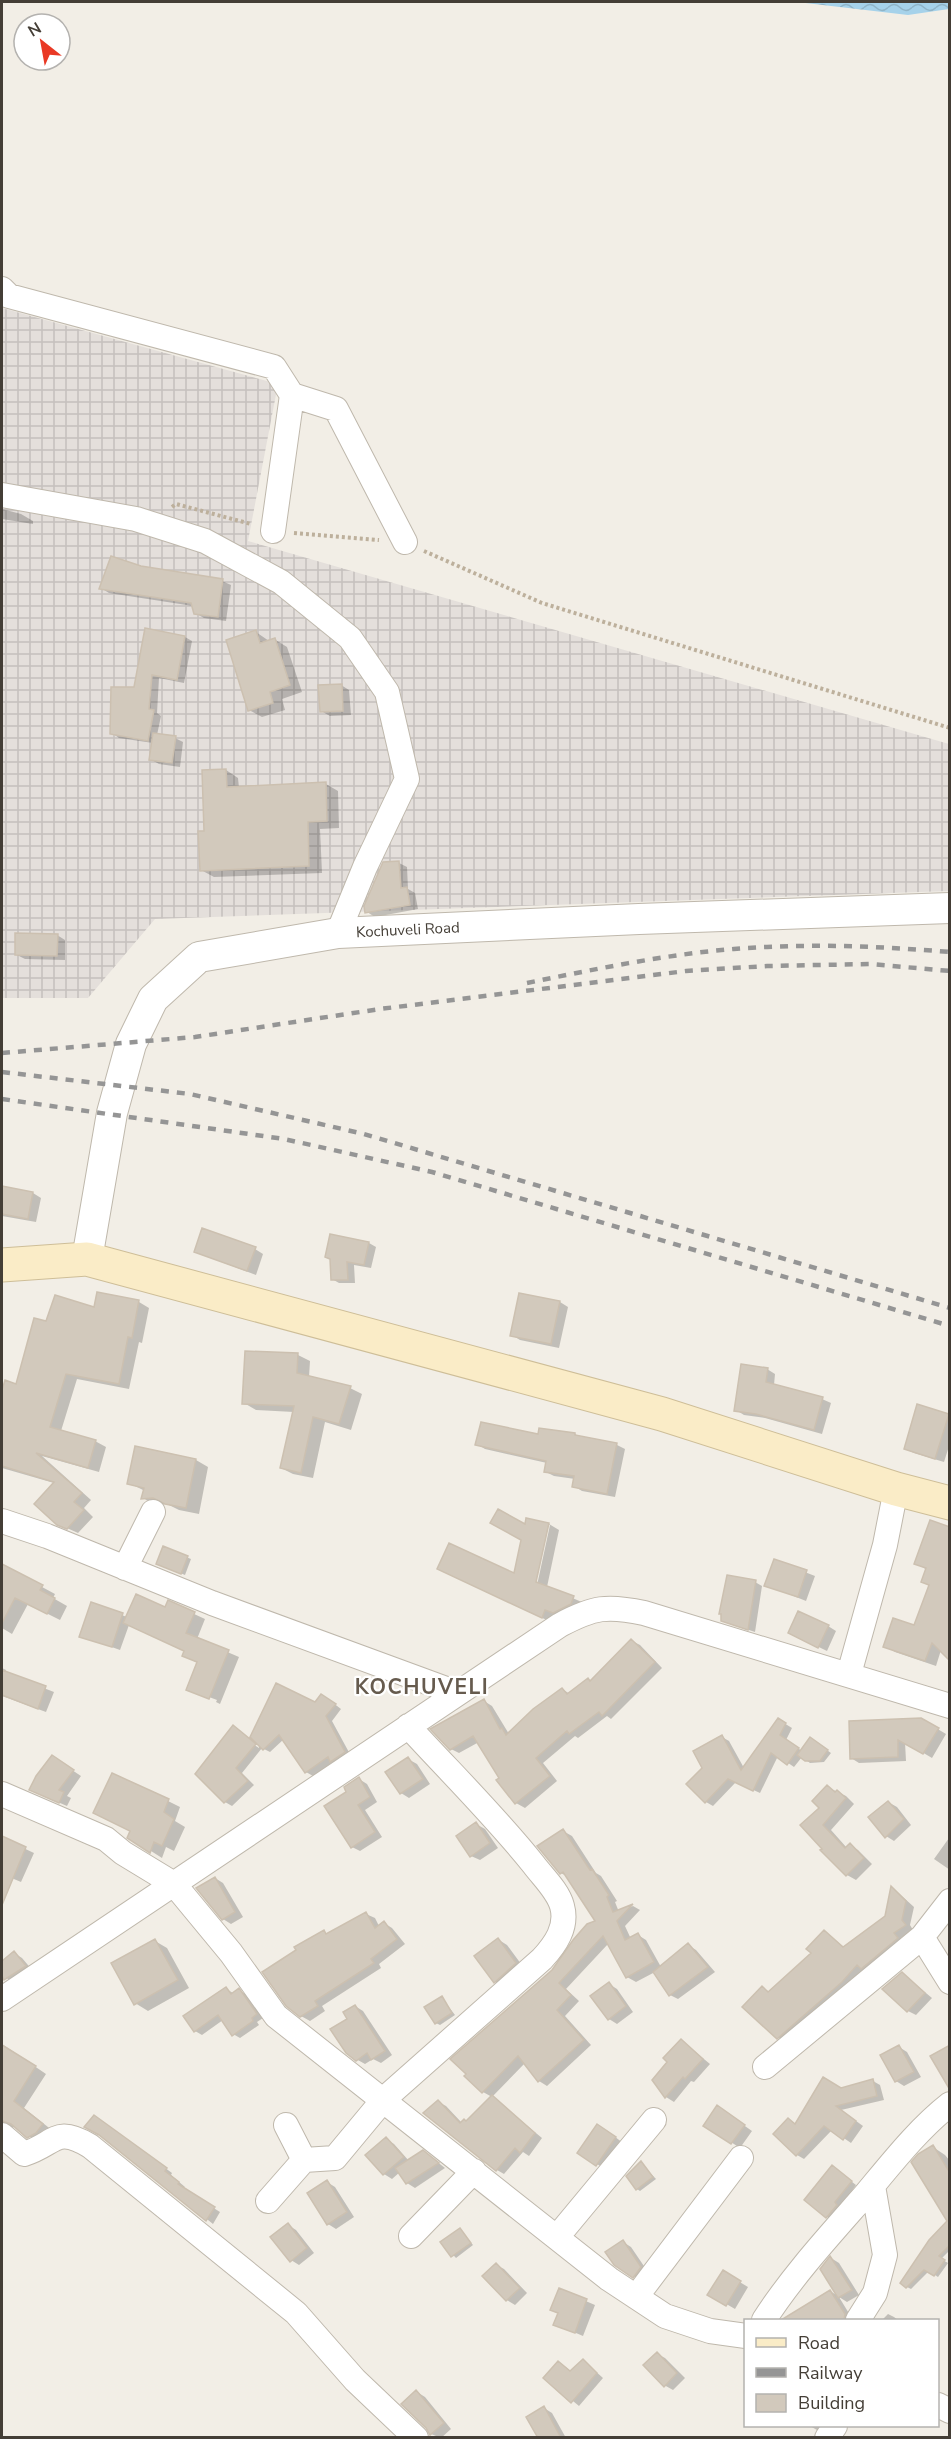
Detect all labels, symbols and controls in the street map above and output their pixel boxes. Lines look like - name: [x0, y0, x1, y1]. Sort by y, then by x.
- north arrow: [12, 12, 72, 72]
- text: N: [24, 17, 46, 43]
- street label: Kochuveli Road: [355, 917, 460, 942]
- district label: KOCHUVELI: [355, 1673, 489, 1701]
- legend: [744, 2319, 939, 2427]
- text: Road: [798, 2331, 840, 2355]
- text: Railway: [798, 2361, 863, 2385]
- text: Building: [798, 2391, 865, 2415]

